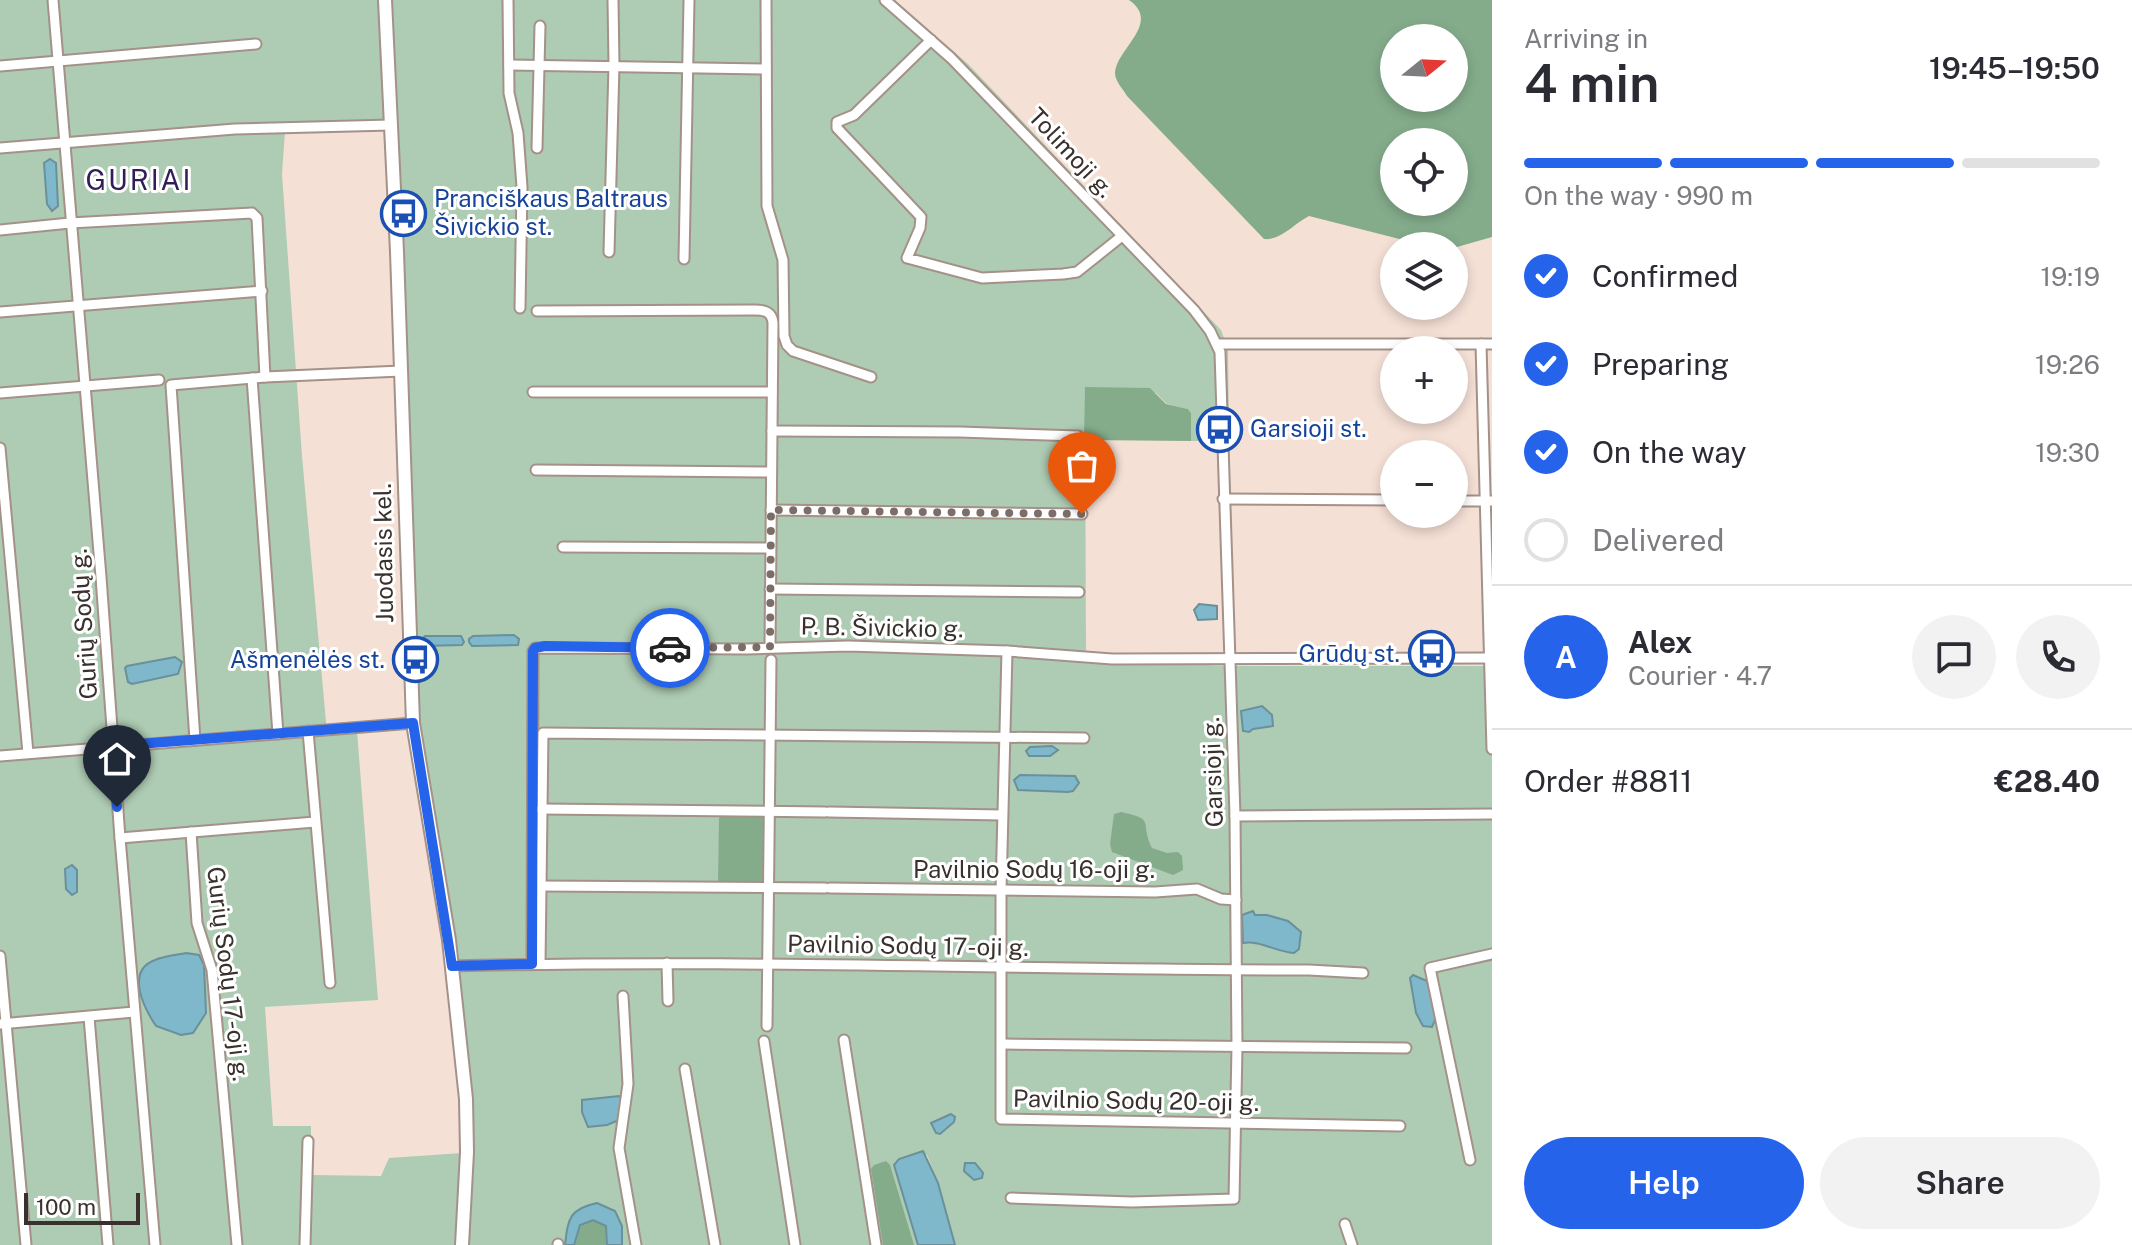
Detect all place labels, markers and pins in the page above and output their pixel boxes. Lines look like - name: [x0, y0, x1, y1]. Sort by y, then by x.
- place label: Pranciškaus Baltraus Šivickio st.: [434, 184, 668, 240]
- bus stop icon: Pranciškaus Baltraus Šivickio st.: [379, 189, 427, 237]
- bus stop icon: Garsioji st.: [1195, 405, 1243, 453]
- place label: Garsioji st.: [1250, 414, 1367, 442]
- pin: [1048, 432, 1116, 514]
- bus stop icon: Grūdų st.: [1407, 630, 1455, 678]
- bus stop icon: Ašmenėlės st.: [392, 636, 440, 684]
- place label: Grūdų st.: [1298, 639, 1400, 667]
- place label: Ašmenėlės st.: [230, 645, 385, 673]
- pin: [83, 725, 151, 807]

